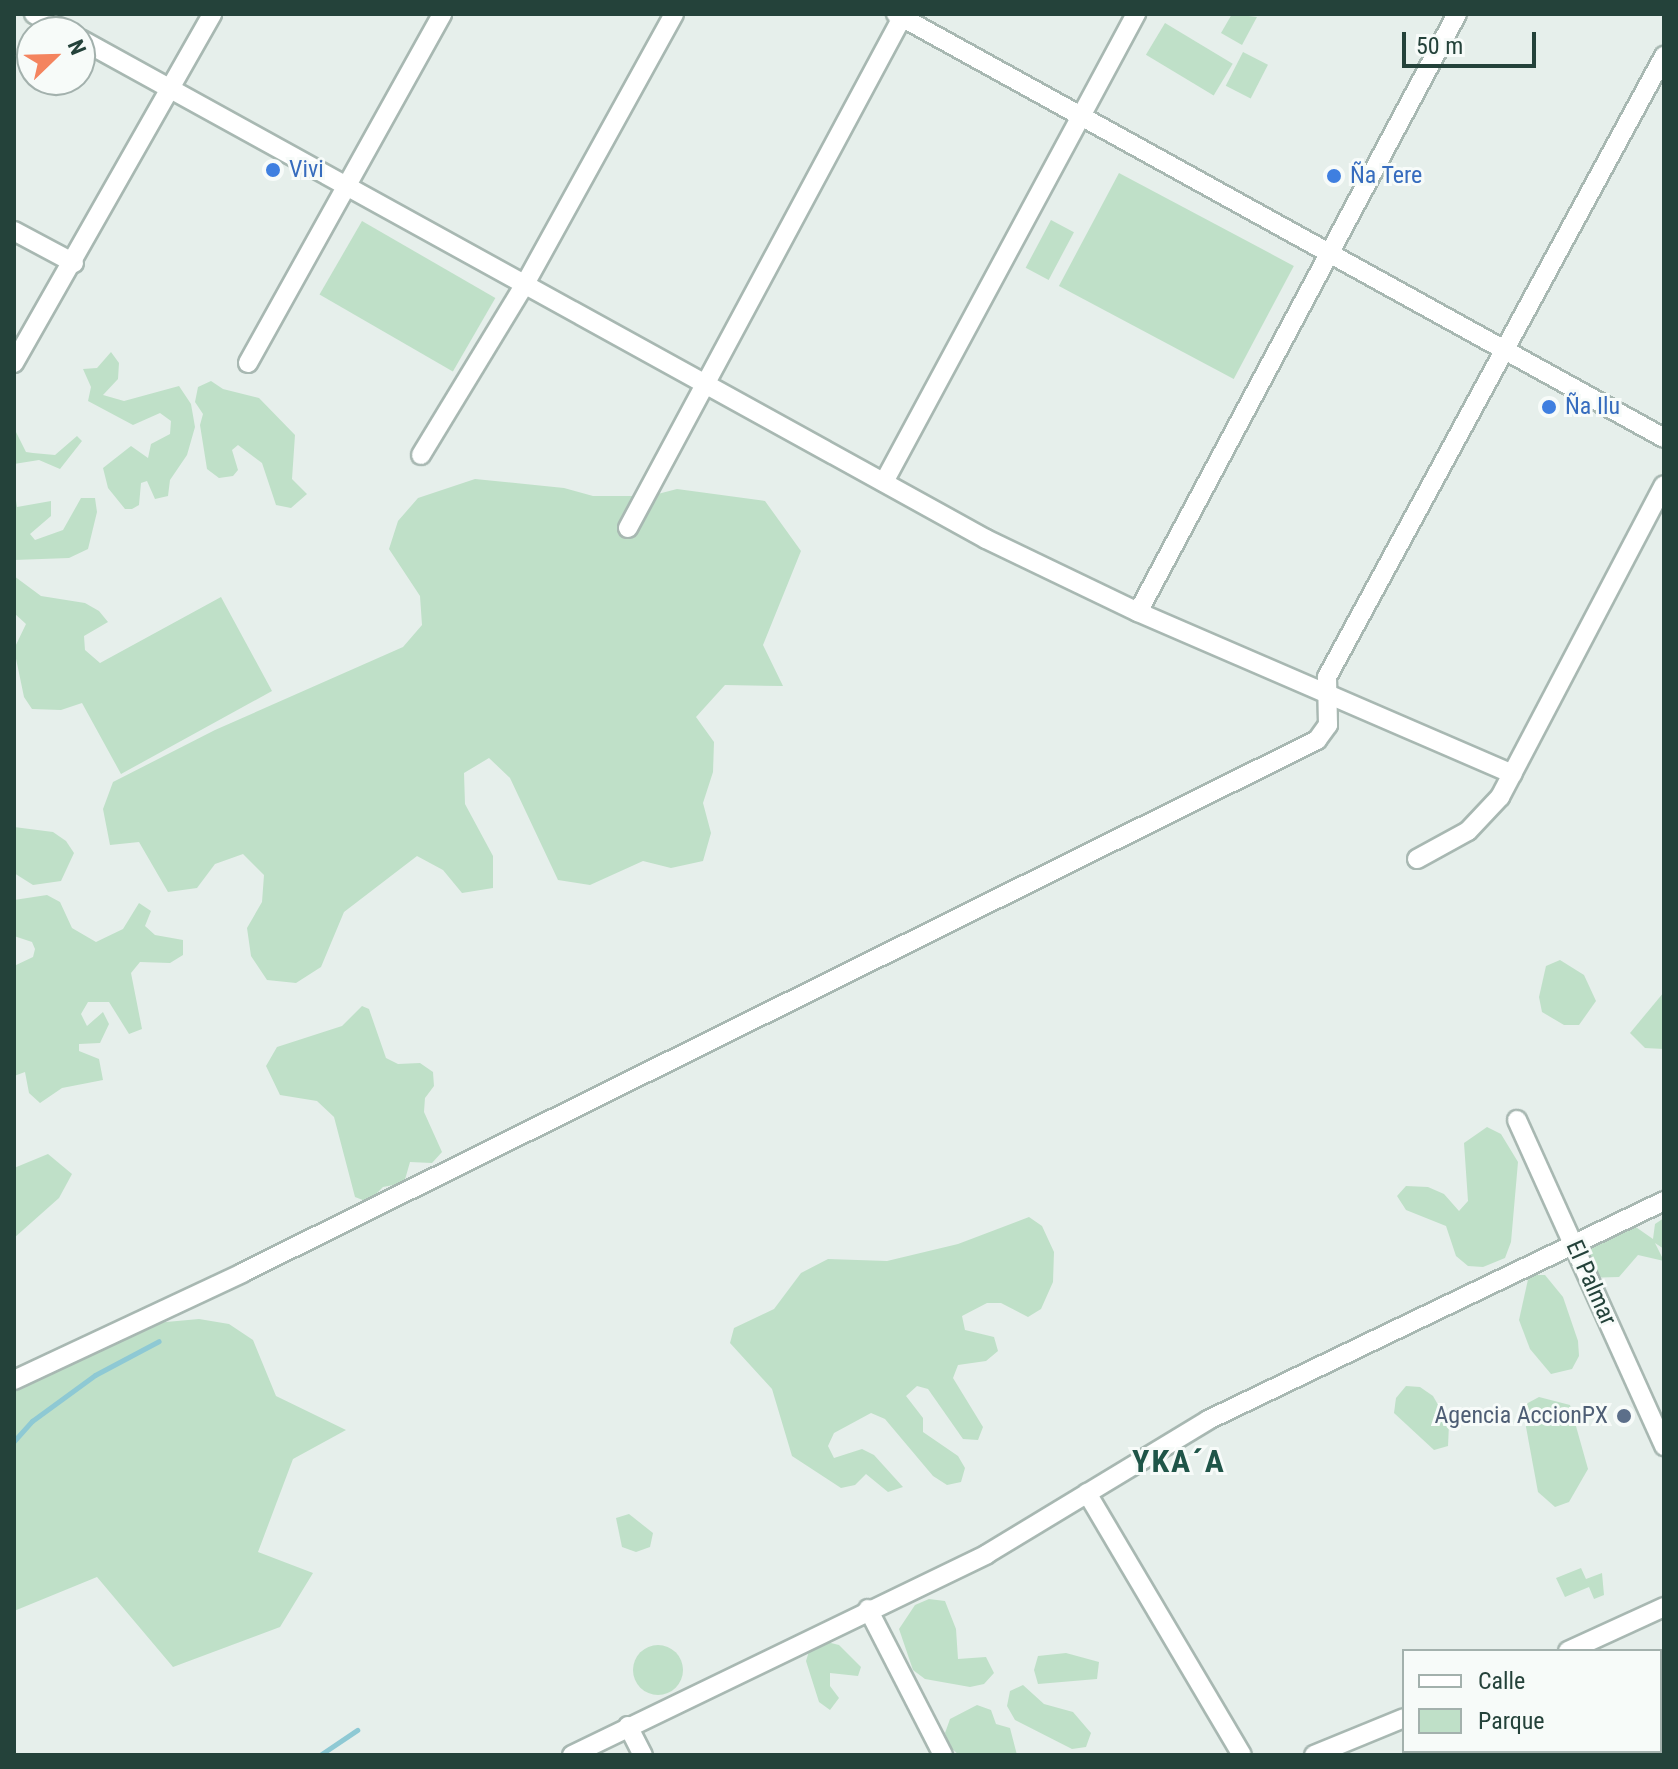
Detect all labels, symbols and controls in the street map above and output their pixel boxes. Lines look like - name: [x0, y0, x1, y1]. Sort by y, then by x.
- north arrow: [16, 16, 96, 96]
- scale bar: [1406, 16, 1540, 66]
- text: 50 m: [1416, 32, 1463, 60]
- text: N: [63, 36, 91, 58]
- place label: Vivi: [289, 156, 324, 184]
- marker: Vivi: [264, 161, 282, 179]
- place label: Ña Tere: [1350, 162, 1423, 190]
- marker: Ña Tere: [1325, 167, 1343, 185]
- place label: Ña Ilu: [1565, 393, 1620, 421]
- marker: Ña Ilu: [1540, 398, 1558, 416]
- street label: El Palmar: [1560, 1236, 1622, 1330]
- place label: Agencia AccionPX: [1434, 1402, 1608, 1430]
- marker: Agencia AccionPX: [1615, 1407, 1633, 1425]
- district label: YKA´A: [1132, 1442, 1226, 1480]
- legend: [1402, 1649, 1662, 1753]
- text: Calle: [1478, 1667, 1525, 1695]
- text: Parque: [1478, 1707, 1545, 1735]

